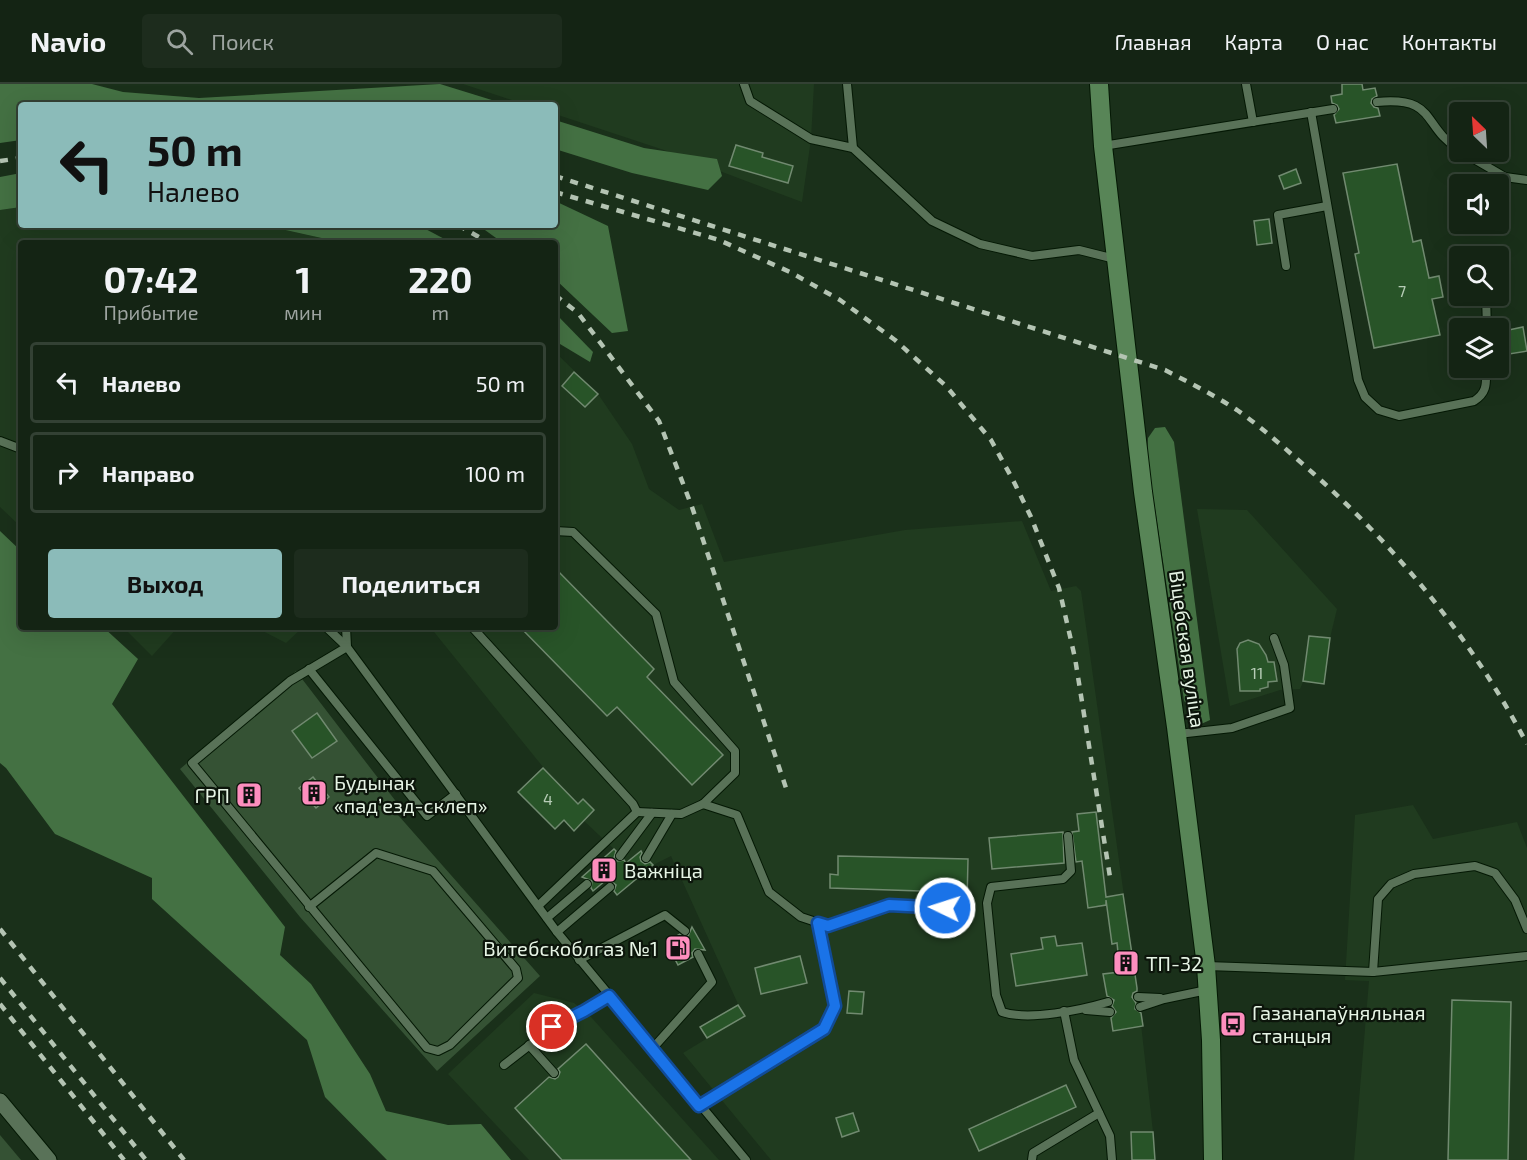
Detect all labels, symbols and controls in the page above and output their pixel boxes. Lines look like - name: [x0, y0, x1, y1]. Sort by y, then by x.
- search box: [142, 14, 562, 68]
- text: Navio: [30, 24, 106, 58]
- icon: search: [163, 25, 196, 58]
- text: Поиск: [211, 28, 274, 54]
- text: Главная: [1115, 29, 1192, 54]
- text: Карта: [1225, 29, 1283, 54]
- text: О нас: [1316, 29, 1369, 54]
- text: Контакты: [1402, 29, 1497, 54]
- north arrow: [1449, 102, 1509, 162]
- map controls: [1449, 102, 1509, 378]
- text: 50 m: [147, 124, 243, 174]
- icon: left: [48, 126, 126, 204]
- button: sound: [1449, 174, 1509, 234]
- text: Налево: [147, 175, 240, 207]
- button: search: [1449, 246, 1509, 306]
- text: 07:42: [104, 257, 198, 300]
- text: 1: [295, 257, 311, 300]
- text: 220: [408, 257, 472, 300]
- house number: 7: [1398, 281, 1406, 300]
- text: Прибытие: [104, 300, 199, 324]
- text: мин: [284, 300, 322, 324]
- text: m: [431, 300, 449, 324]
- button: layers: [1449, 318, 1509, 378]
- icon: left: [51, 366, 84, 399]
- text: Налево: [102, 370, 181, 396]
- text: 50 m: [476, 370, 525, 396]
- icon: right: [51, 456, 84, 489]
- text: Направо: [102, 460, 195, 486]
- text: 100 m: [466, 460, 525, 486]
- button: Выход: [48, 549, 282, 618]
- button: Поделиться: [294, 549, 528, 618]
- street label: Віцебская вуліца: [1164, 569, 1211, 729]
- house number: 11: [1251, 663, 1263, 682]
- place label: Будынак «падʼезд-склеп»: [334, 770, 487, 817]
- building icon: Будынак «падʼезд-склеп»: [299, 778, 329, 808]
- building icon: ГРП: [234, 780, 264, 810]
- place label: ГРП: [194, 783, 230, 807]
- house number: 4: [543, 789, 553, 808]
- building icon: Важніца: [589, 855, 619, 885]
- place label: Важніца: [624, 858, 703, 882]
- position arrow: [913, 876, 977, 940]
- fuel station icon: Витебскоблгаз №1: [663, 933, 693, 963]
- place label: Витебскоблгаз №1: [483, 936, 658, 960]
- building icon: ТП-32: [1111, 948, 1141, 978]
- place label: ТП-32: [1146, 951, 1202, 975]
- place label: Газанапаўняльная станцыя: [1252, 1000, 1426, 1047]
- pin: [526, 1001, 577, 1052]
- bus stop icon: Газанапаўняльная станцыя: [1218, 1009, 1248, 1039]
- icon: arrive: [535, 1010, 568, 1043]

